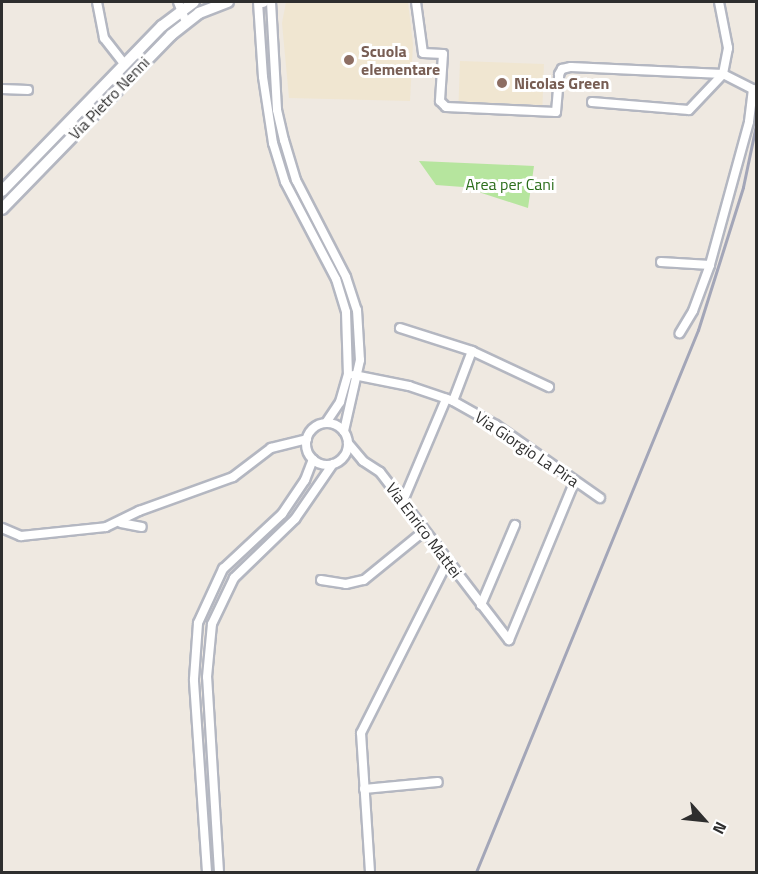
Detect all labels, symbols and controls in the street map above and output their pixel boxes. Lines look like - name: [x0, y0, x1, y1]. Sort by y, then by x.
- place label: Scuola elementare: [361, 41, 440, 79]
- street label: Via Pietro Nenni: [65, 53, 153, 143]
- marker: Scuola elementare: [342, 53, 356, 67]
- place label: Nicolas Green: [514, 73, 609, 93]
- marker: Nicolas Green: [495, 76, 509, 90]
- park label: Area per Cani: [466, 174, 554, 194]
- street label: Via Giorgio La Pira: [471, 407, 583, 491]
- street label: Via Enrico Mattei: [382, 479, 466, 581]
- north arrow: [674, 790, 734, 850]
- text: N: [707, 818, 733, 839]

